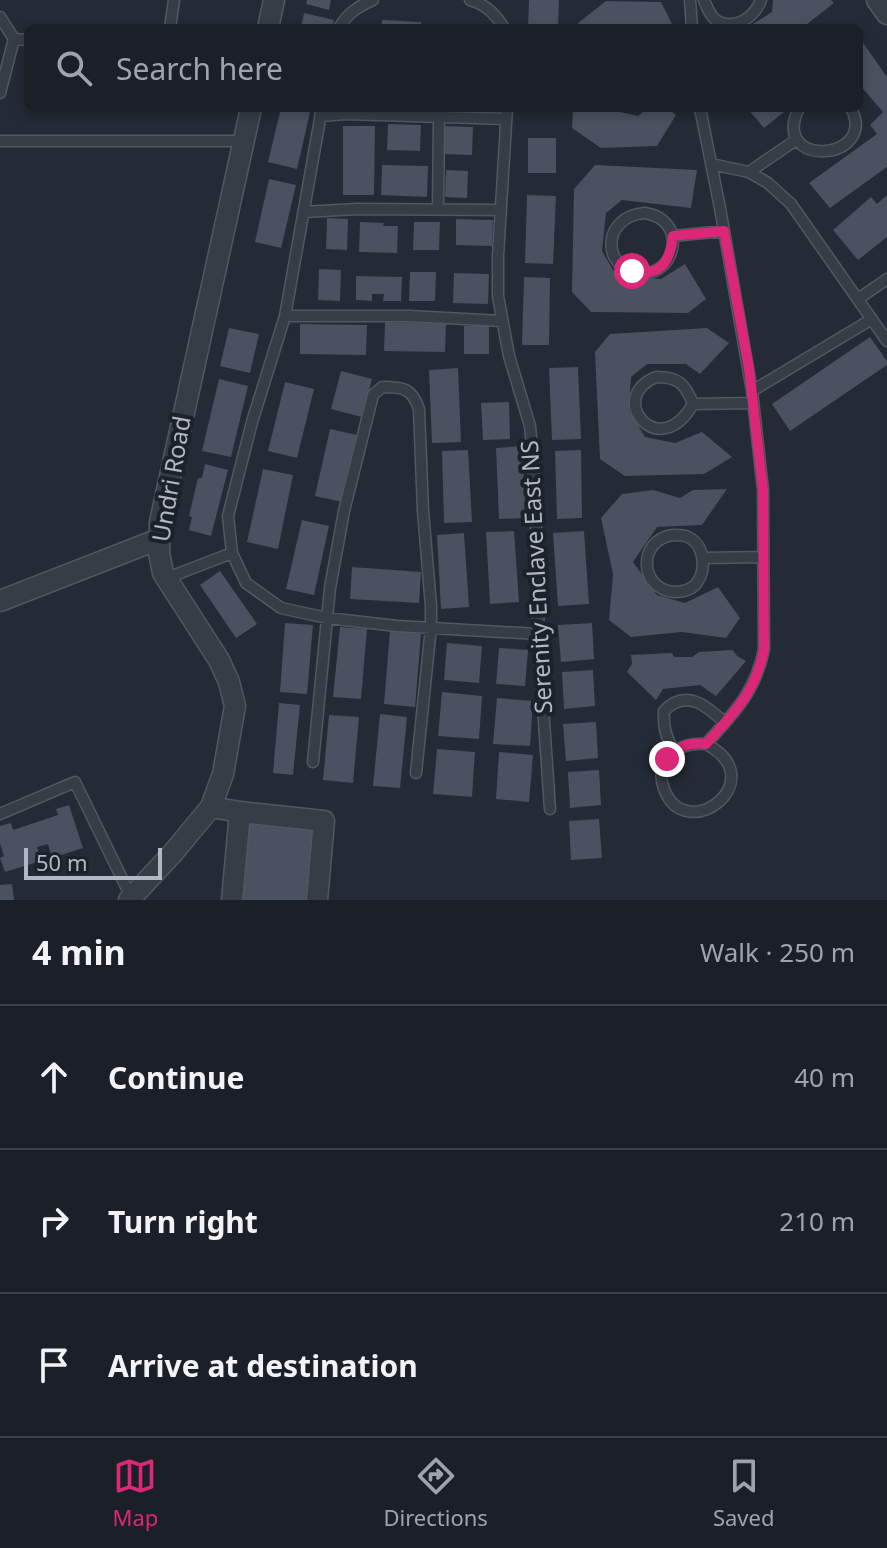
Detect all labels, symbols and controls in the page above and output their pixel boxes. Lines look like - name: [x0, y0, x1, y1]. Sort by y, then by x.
- search box: [24, 24, 863, 112]
- icon: search: [52, 46, 96, 90]
- text: Search here: [116, 48, 283, 89]
- route start: [614, 253, 650, 289]
- street label: Undri Road: [143, 413, 198, 544]
- street label: Serenity Enclave East NS: [512, 440, 559, 715]
- route end: [649, 741, 685, 777]
- scale bar: [24, 844, 162, 880]
- text: 50 m: [36, 847, 87, 877]
- text: 4 min: [32, 929, 126, 975]
- text: Walk · 250 m: [700, 934, 855, 970]
- icon: ahead: [32, 1055, 76, 1099]
- text: Continue: [108, 1057, 244, 1098]
- text: 40 m: [794, 1059, 855, 1095]
- icon: right: [32, 1199, 76, 1243]
- text: Turn right: [108, 1201, 258, 1242]
- text: 210 m: [779, 1203, 855, 1239]
- icon: arrive: [32, 1343, 76, 1387]
- text: Arrive at destination: [108, 1345, 418, 1386]
- tab: Map: [113, 1454, 158, 1532]
- tab: Directions: [383, 1454, 488, 1532]
- tab: Saved: [713, 1454, 774, 1532]

